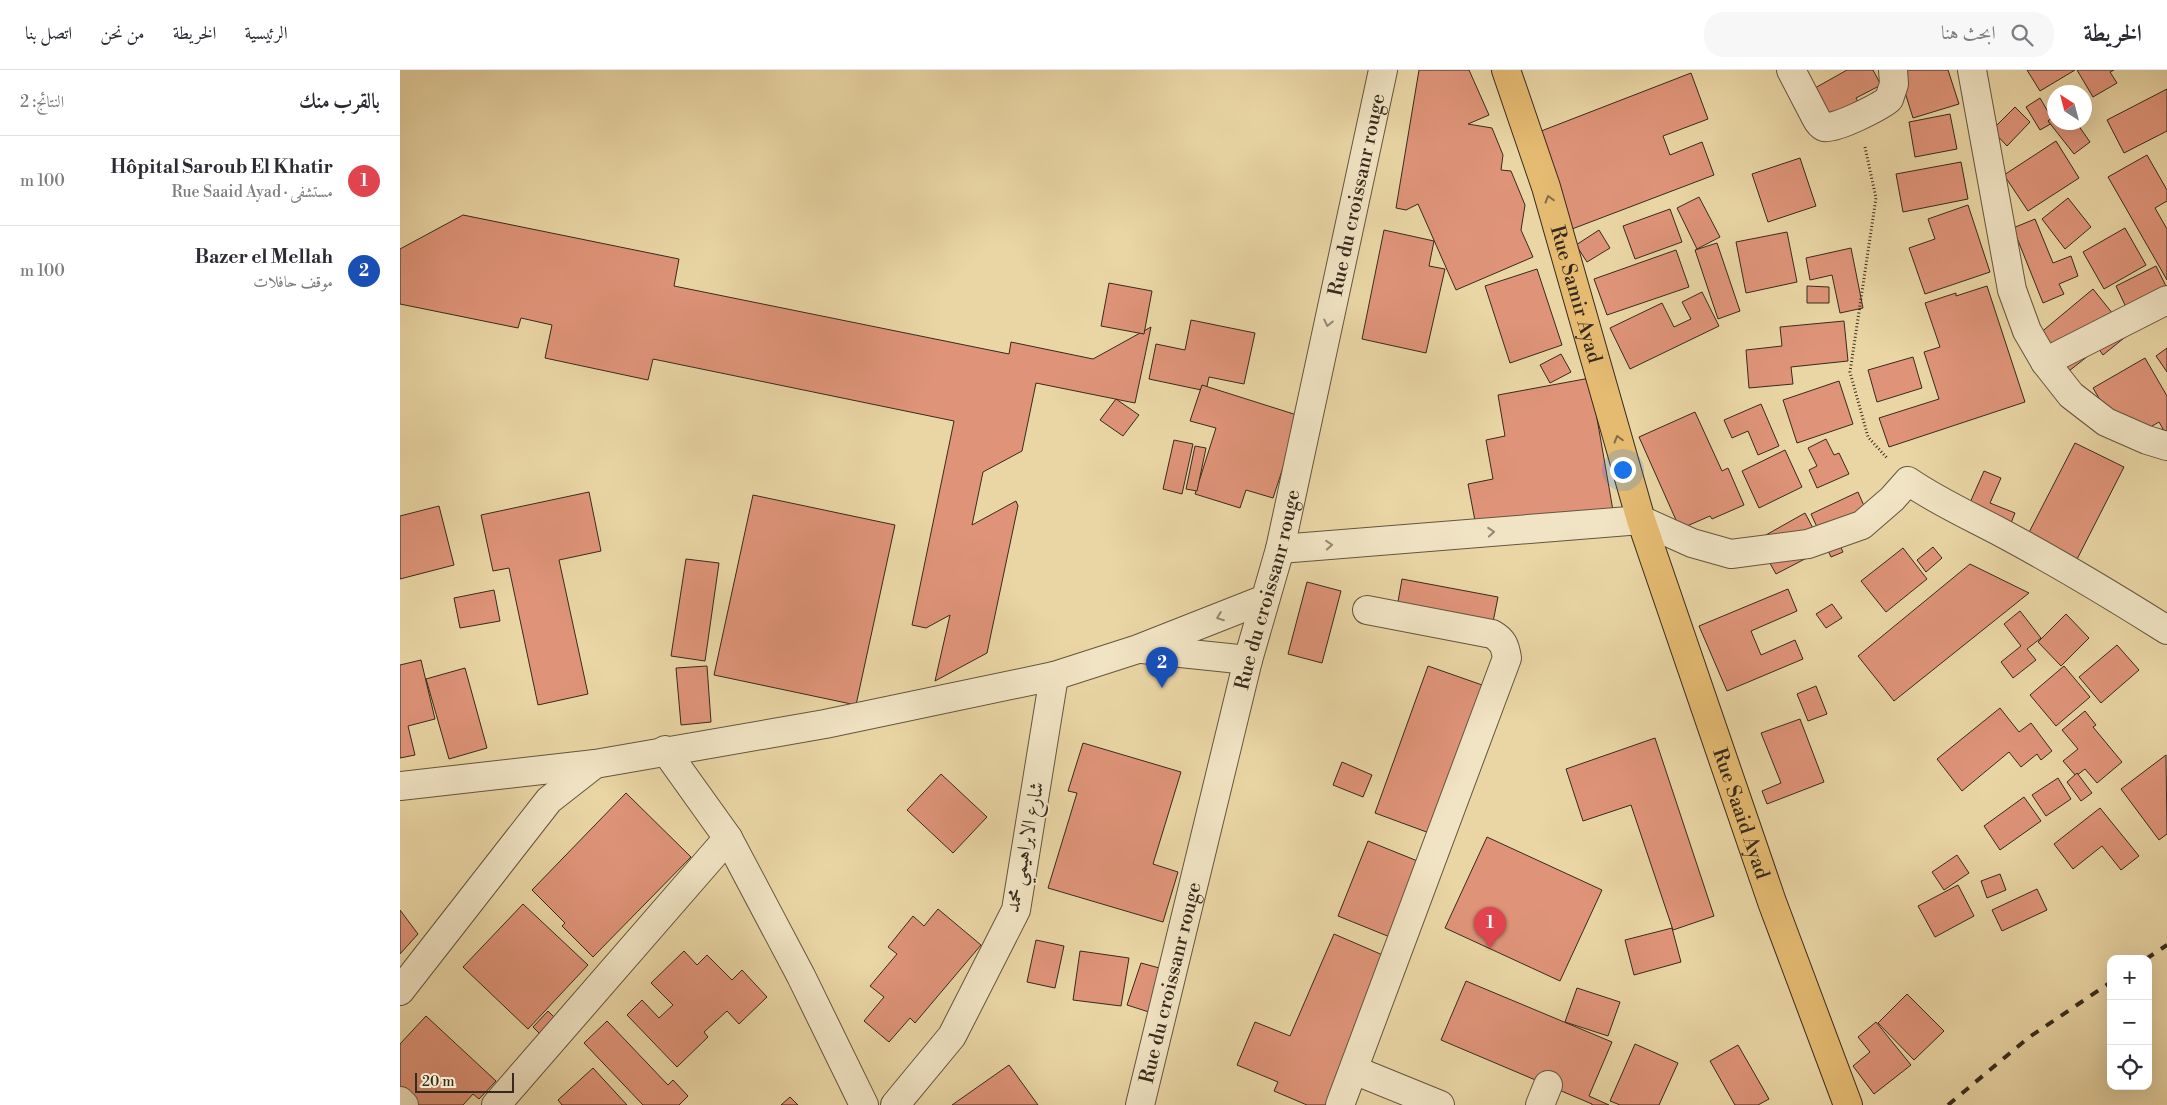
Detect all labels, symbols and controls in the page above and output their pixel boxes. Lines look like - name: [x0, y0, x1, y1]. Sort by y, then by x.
- search box: [1704, 12, 2054, 57]
- text: الخريطة: [2084, 19, 2142, 49]
- text: ابحث هنا: [1941, 21, 1996, 45]
- icon: search: [2008, 21, 2036, 49]
- text: اتصل بنا: [25, 22, 72, 45]
- text: من نحن: [100, 22, 145, 45]
- text: الخريطة: [173, 22, 216, 45]
- text: الرئيسية: [244, 22, 288, 45]
- north arrow: [2047, 85, 2092, 130]
- text: بالقرب منك: [299, 89, 380, 115]
- street label: Rue du croissanr rouge: [1324, 91, 1392, 298]
- text: النتائج: 2: [20, 92, 64, 112]
- text: Hôpital Saroub El Khatir: [110, 155, 333, 179]
- text: 100 m: [20, 171, 65, 191]
- text: 1: [360, 171, 368, 191]
- text: مستشفى · Rue Saaid Ayad: [171, 182, 333, 202]
- one-way arrow: [1545, 195, 1555, 204]
- street label: Rue Samir Ayad: [1544, 223, 1607, 367]
- text: Bazer el Mellah: [195, 245, 333, 269]
- text: 100 m: [20, 261, 65, 281]
- text: 2: [359, 261, 369, 281]
- text: موقف حافلات: [253, 272, 333, 292]
- one-way arrow: [1324, 319, 1334, 327]
- one-way arrow: [1614, 436, 1624, 444]
- your location: [1610, 457, 1636, 483]
- street label: Rue du croissanr rouge: [1230, 487, 1306, 693]
- one-way arrow: [1487, 526, 1495, 537]
- one-way arrow: [1325, 539, 1333, 550]
- one-way arrow: [1216, 611, 1225, 621]
- pin: 2: [1146, 647, 1178, 688]
- street label: Rue Saaid Ayad: [1706, 745, 1774, 883]
- street label: شارع الابراهيمي محمد: [1001, 780, 1055, 916]
- street label: Rue du croissanr rouge: [1135, 880, 1208, 1086]
- pin: 1: [1474, 907, 1506, 948]
- map controls: [2107, 955, 2152, 1090]
- button: +: [2107, 955, 2152, 1000]
- button: −: [2107, 1000, 2152, 1045]
- button: locate: [2107, 1045, 2152, 1090]
- scale bar: [415, 1070, 514, 1093]
- text: 20 m: [422, 1073, 454, 1091]

